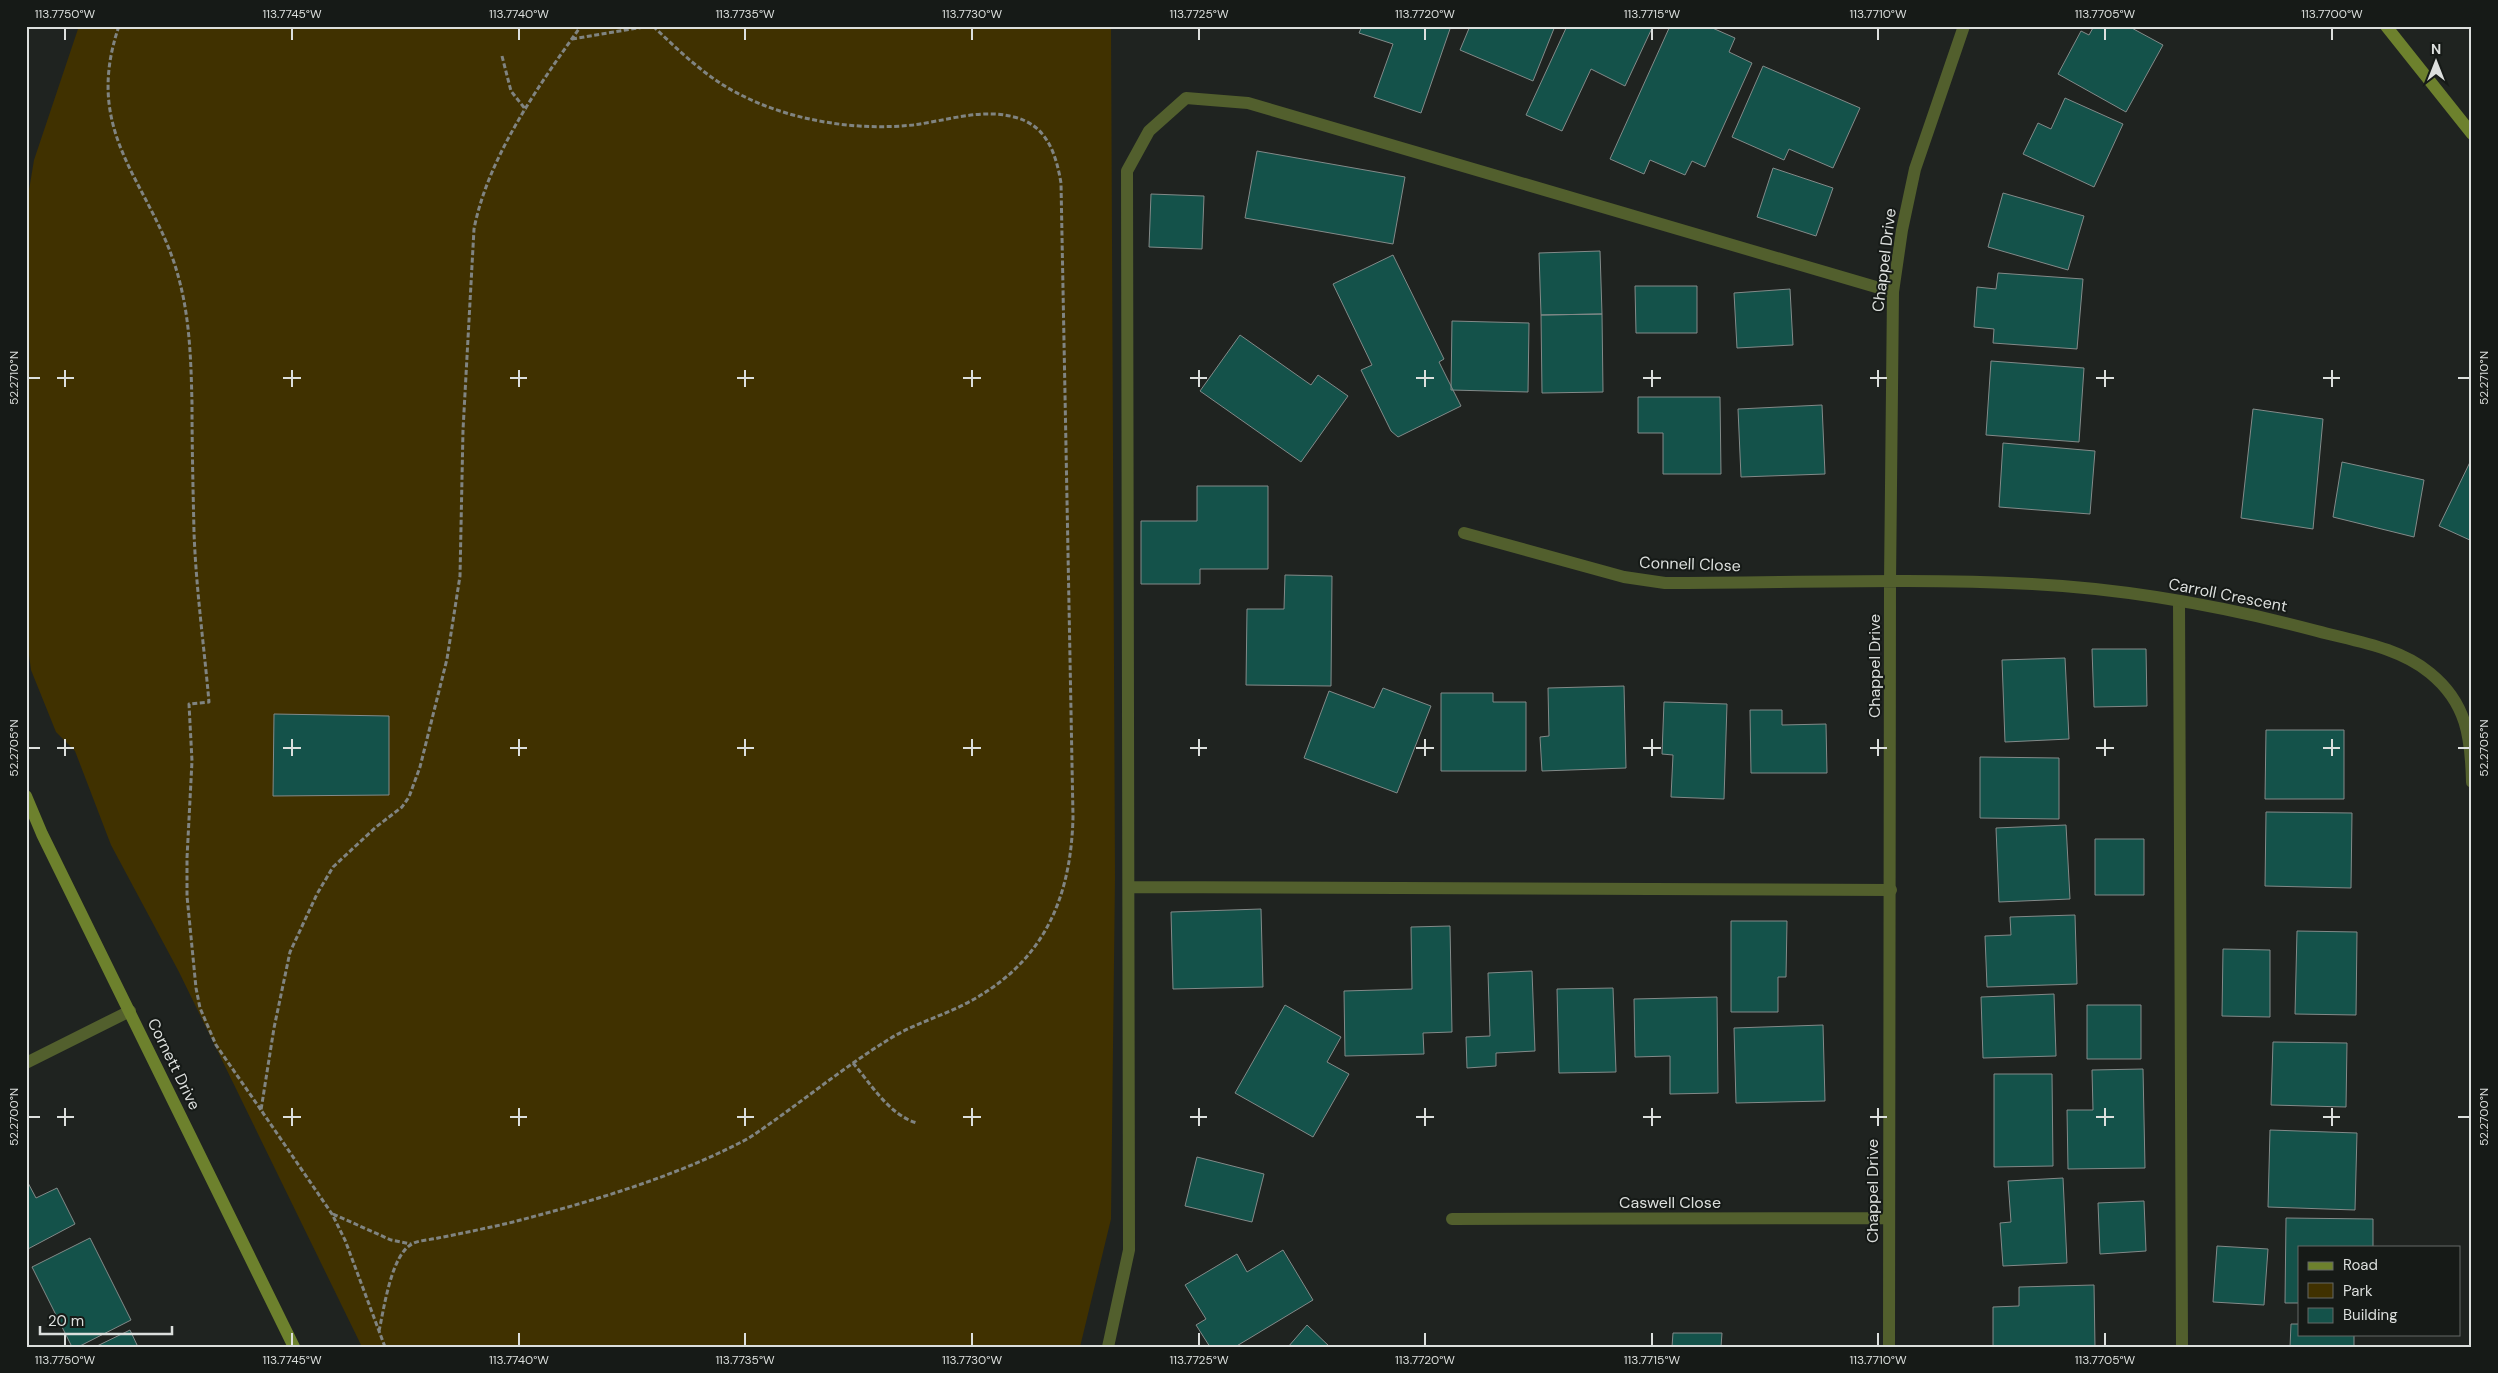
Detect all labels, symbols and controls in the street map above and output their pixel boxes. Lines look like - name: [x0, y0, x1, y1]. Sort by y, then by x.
- text: 113.7750°W: [35, 6, 96, 22]
- text: 113.7745°W: [262, 6, 322, 22]
- text: 113.7740°W: [489, 6, 549, 22]
- text: 113.7735°W: [715, 6, 775, 22]
- text: 113.7730°W: [942, 6, 1002, 22]
- text: 113.7725°W: [1169, 6, 1229, 22]
- text: 113.7720°W: [1395, 6, 1455, 22]
- text: 113.7715°W: [1624, 6, 1681, 22]
- text: 113.7710°W: [1849, 6, 1907, 22]
- text: 113.7705°W: [2075, 6, 2136, 22]
- text: 113.7700°W: [2301, 6, 2363, 22]
- north arrow: [2410, 38, 2460, 88]
- text: N: [2431, 40, 2441, 58]
- street label: Chappel Drive: [1867, 207, 1901, 313]
- text: 52.2710°N: [6, 351, 22, 405]
- text: 52.2710°N: [2476, 351, 2492, 405]
- street label: Connell Close: [1639, 552, 1741, 576]
- street label: Carroll Crescent: [2167, 573, 2289, 617]
- street label: Chappel Drive: [1864, 614, 1885, 718]
- text: 52.2705°N: [6, 719, 22, 777]
- text: 52.2705°N: [2476, 719, 2492, 777]
- street label: Cornett Drive: [143, 1015, 205, 1113]
- text: 52.2700°N: [6, 1088, 22, 1146]
- text: 52.2700°N: [2476, 1088, 2492, 1146]
- street label: Chappel Drive: [1862, 1139, 1883, 1243]
- street label: Caswell Close: [1619, 1192, 1721, 1213]
- legend: [2298, 1246, 2460, 1336]
- text: Road: [2343, 1255, 2378, 1275]
- text: Park: [2343, 1281, 2373, 1301]
- scale bar: [40, 1303, 172, 1335]
- text: Building: [2343, 1305, 2398, 1325]
- text: 20 m: [48, 1311, 84, 1331]
- text: 113.7750°W: [35, 1352, 96, 1368]
- text: 113.7745°W: [262, 1352, 322, 1368]
- text: 113.7740°W: [489, 1352, 549, 1368]
- text: 113.7735°W: [715, 1352, 775, 1368]
- text: 113.7730°W: [942, 1352, 1002, 1368]
- text: 113.7725°W: [1169, 1352, 1229, 1368]
- text: 113.7720°W: [1395, 1352, 1455, 1368]
- text: 113.7715°W: [1624, 1352, 1681, 1368]
- text: 113.7710°W: [1849, 1352, 1907, 1368]
- text: 113.7705°W: [2075, 1352, 2136, 1368]

